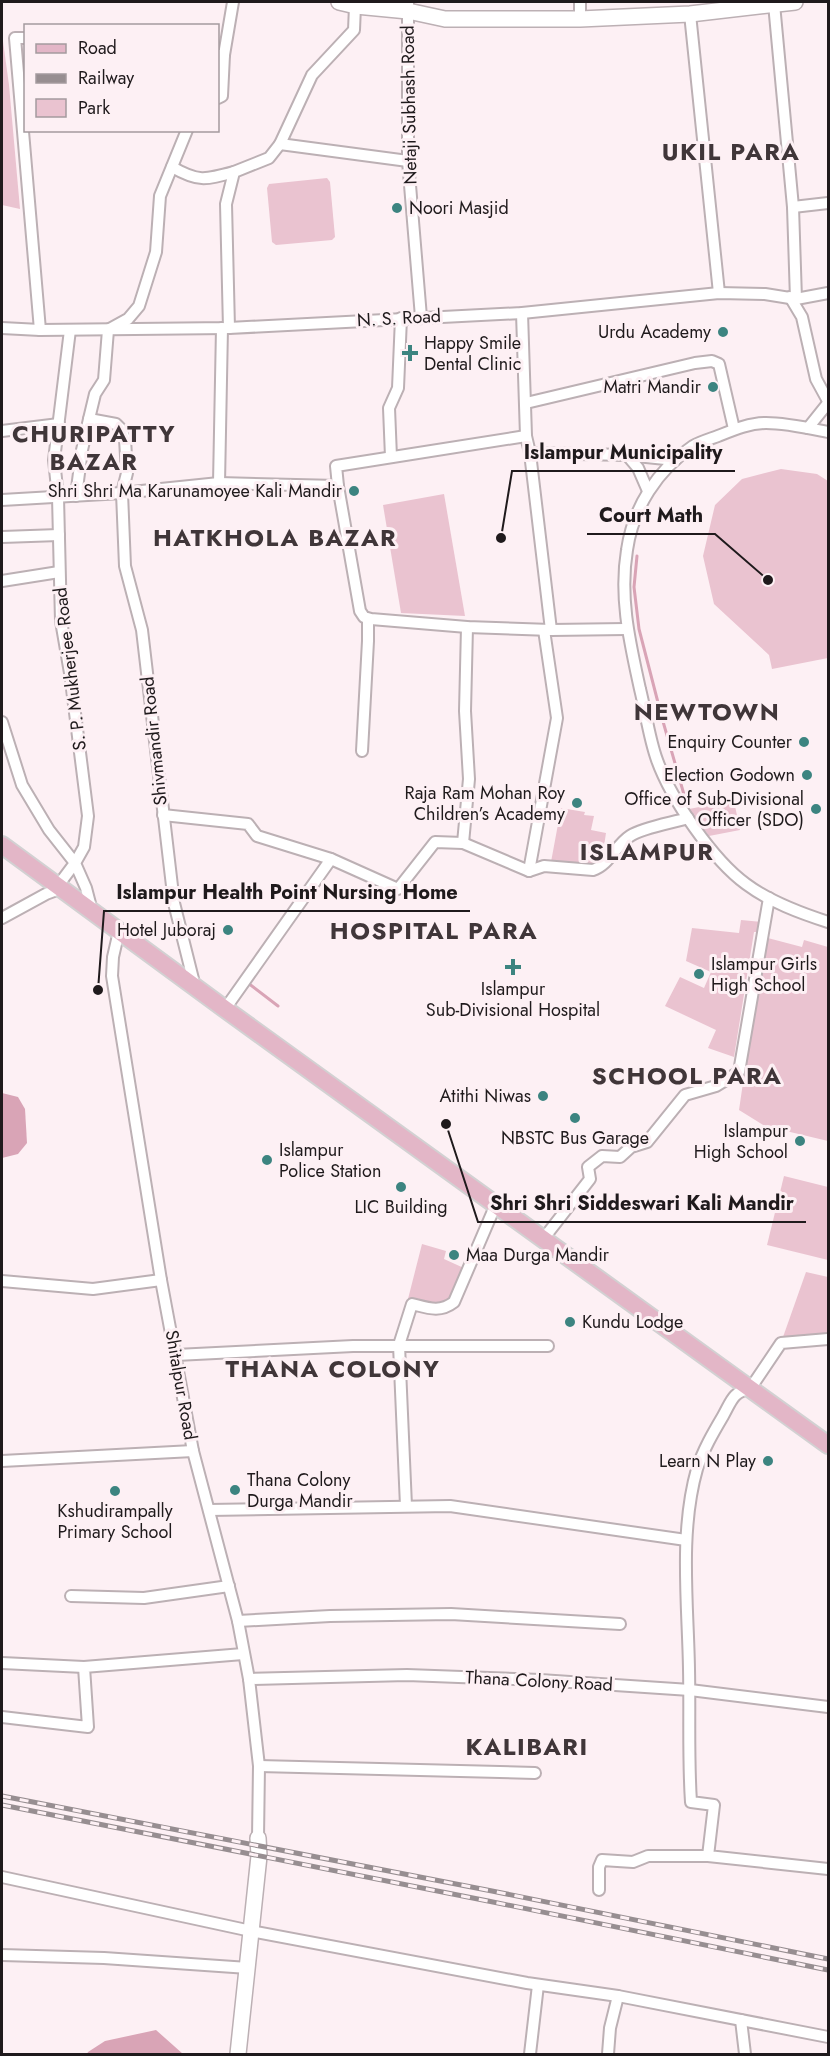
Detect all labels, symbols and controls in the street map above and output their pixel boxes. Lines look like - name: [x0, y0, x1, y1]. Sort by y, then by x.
- legend: [24, 24, 219, 132]
- street label: Netaji Subhash Road: [395, 25, 423, 185]
- text: Road: [78, 35, 117, 61]
- text: Railway: [78, 65, 134, 91]
- text: Park: [78, 95, 110, 121]
- district label: UKIL PARA: [662, 134, 800, 169]
- place label: Noori Masjid: [409, 195, 509, 221]
- marker: Noori Masjid: [390, 201, 404, 215]
- street label: N. S. Road: [356, 303, 442, 333]
- place label: Urdu Academy: [598, 319, 711, 345]
- marker: Urdu Academy: [716, 325, 730, 339]
- place label: Happy Smile Dental Clinic: [424, 330, 521, 377]
- marker: Happy Smile Dental Clinic: [401, 344, 419, 362]
- place label: Matri Mandir: [603, 374, 702, 400]
- marker: Matri Mandir: [706, 380, 720, 394]
- district label: CHURIPATTY BAZAR: [12, 416, 176, 479]
- callout: Islampur Municipality: [512, 433, 735, 471]
- text: Islampur Municipality: [524, 438, 723, 467]
- place label: Shri Shri Ma Karunamoyee Kali Mandir: [48, 478, 343, 504]
- marker: Shri Shri Ma Karunamoyee Kali Mandir: [347, 484, 361, 498]
- callout: Court Math: [587, 496, 715, 534]
- text: Court Math: [599, 501, 703, 530]
- district label: HATKHOLA BAZAR: [153, 520, 397, 555]
- street label: S. P. Mukherjee Road: [47, 586, 93, 752]
- street label: Shivmandir Road: [134, 675, 174, 807]
- district label: NEWTOWN: [634, 694, 780, 729]
- place label: Enquiry Counter: [667, 729, 793, 755]
- marker: Enquiry Counter: [797, 735, 811, 749]
- place label: Election Godown: [664, 762, 795, 788]
- marker: Election Godown: [800, 768, 814, 782]
- place label: Raja Ram Mohan Roy Children’s Academy: [405, 780, 565, 827]
- place label: Office of Sub-Divisional Officer (SDO): [624, 786, 804, 833]
- marker: Raja Ram Mohan Roy Children’s Academy: [570, 796, 584, 810]
- marker: Office of Sub-Divisional Officer (SDO): [809, 802, 823, 816]
- district label: ISLAMPUR: [580, 834, 714, 869]
- callout: Islampur Health Point Nursing Home: [104, 873, 470, 911]
- text: Islampur Health Point Nursing Home: [116, 878, 458, 907]
- district label: HOSPITAL PARA: [330, 913, 538, 948]
- place label: Hotel Juboraj: [117, 917, 216, 943]
- marker: Hotel Juboraj: [221, 923, 235, 937]
- place label: Islampur Girls High School: [711, 951, 817, 998]
- marker: Islampur Sub-Divisional Hospital: [504, 958, 522, 976]
- marker: Islampur Girls High School: [692, 967, 706, 981]
- place label: Islampur Sub-Divisional Hospital: [426, 976, 600, 1023]
- district label: SCHOOL PARA: [592, 1058, 782, 1093]
- place label: Atithi Niwas: [439, 1083, 531, 1109]
- marker: Atithi Niwas: [536, 1089, 550, 1103]
- marker: NBSTC Bus Garage: [568, 1111, 582, 1125]
- place label: Islampur High School: [694, 1118, 789, 1165]
- place label: NBSTC Bus Garage: [501, 1125, 649, 1151]
- marker: Islampur High School: [793, 1134, 807, 1148]
- place label: Islampur Police Station: [279, 1137, 381, 1184]
- marker: Islampur Police Station: [260, 1153, 274, 1167]
- marker: LIC Building: [394, 1180, 408, 1194]
- callout: Shri Shri Siddeswari Kali Mandir: [478, 1184, 806, 1222]
- text: Shri Shri Siddeswari Kali Mandir: [490, 1189, 795, 1218]
- place label: LIC Building: [354, 1194, 448, 1220]
- place label: Maa Durga Mandir: [466, 1242, 610, 1268]
- marker: Maa Durga Mandir: [447, 1248, 461, 1262]
- place label: Kundu Lodge: [582, 1309, 683, 1335]
- marker: Kundu Lodge: [563, 1315, 577, 1329]
- street label: Shitalpur Road: [159, 1328, 203, 1442]
- district label: THANA COLONY: [226, 1351, 440, 1386]
- place label: Learn N Play: [659, 1448, 756, 1474]
- marker: Learn N Play: [761, 1454, 775, 1468]
- place label: Thana Colony Durga Mandir: [247, 1467, 354, 1514]
- marker: Thana Colony Durga Mandir: [228, 1483, 242, 1497]
- marker: Kshudirampally Primary School: [108, 1484, 122, 1498]
- place label: Kshudirampally Primary School: [57, 1498, 173, 1545]
- street label: Thana Colony Road: [465, 1664, 613, 1698]
- district label: KALIBARI: [465, 1729, 589, 1764]

